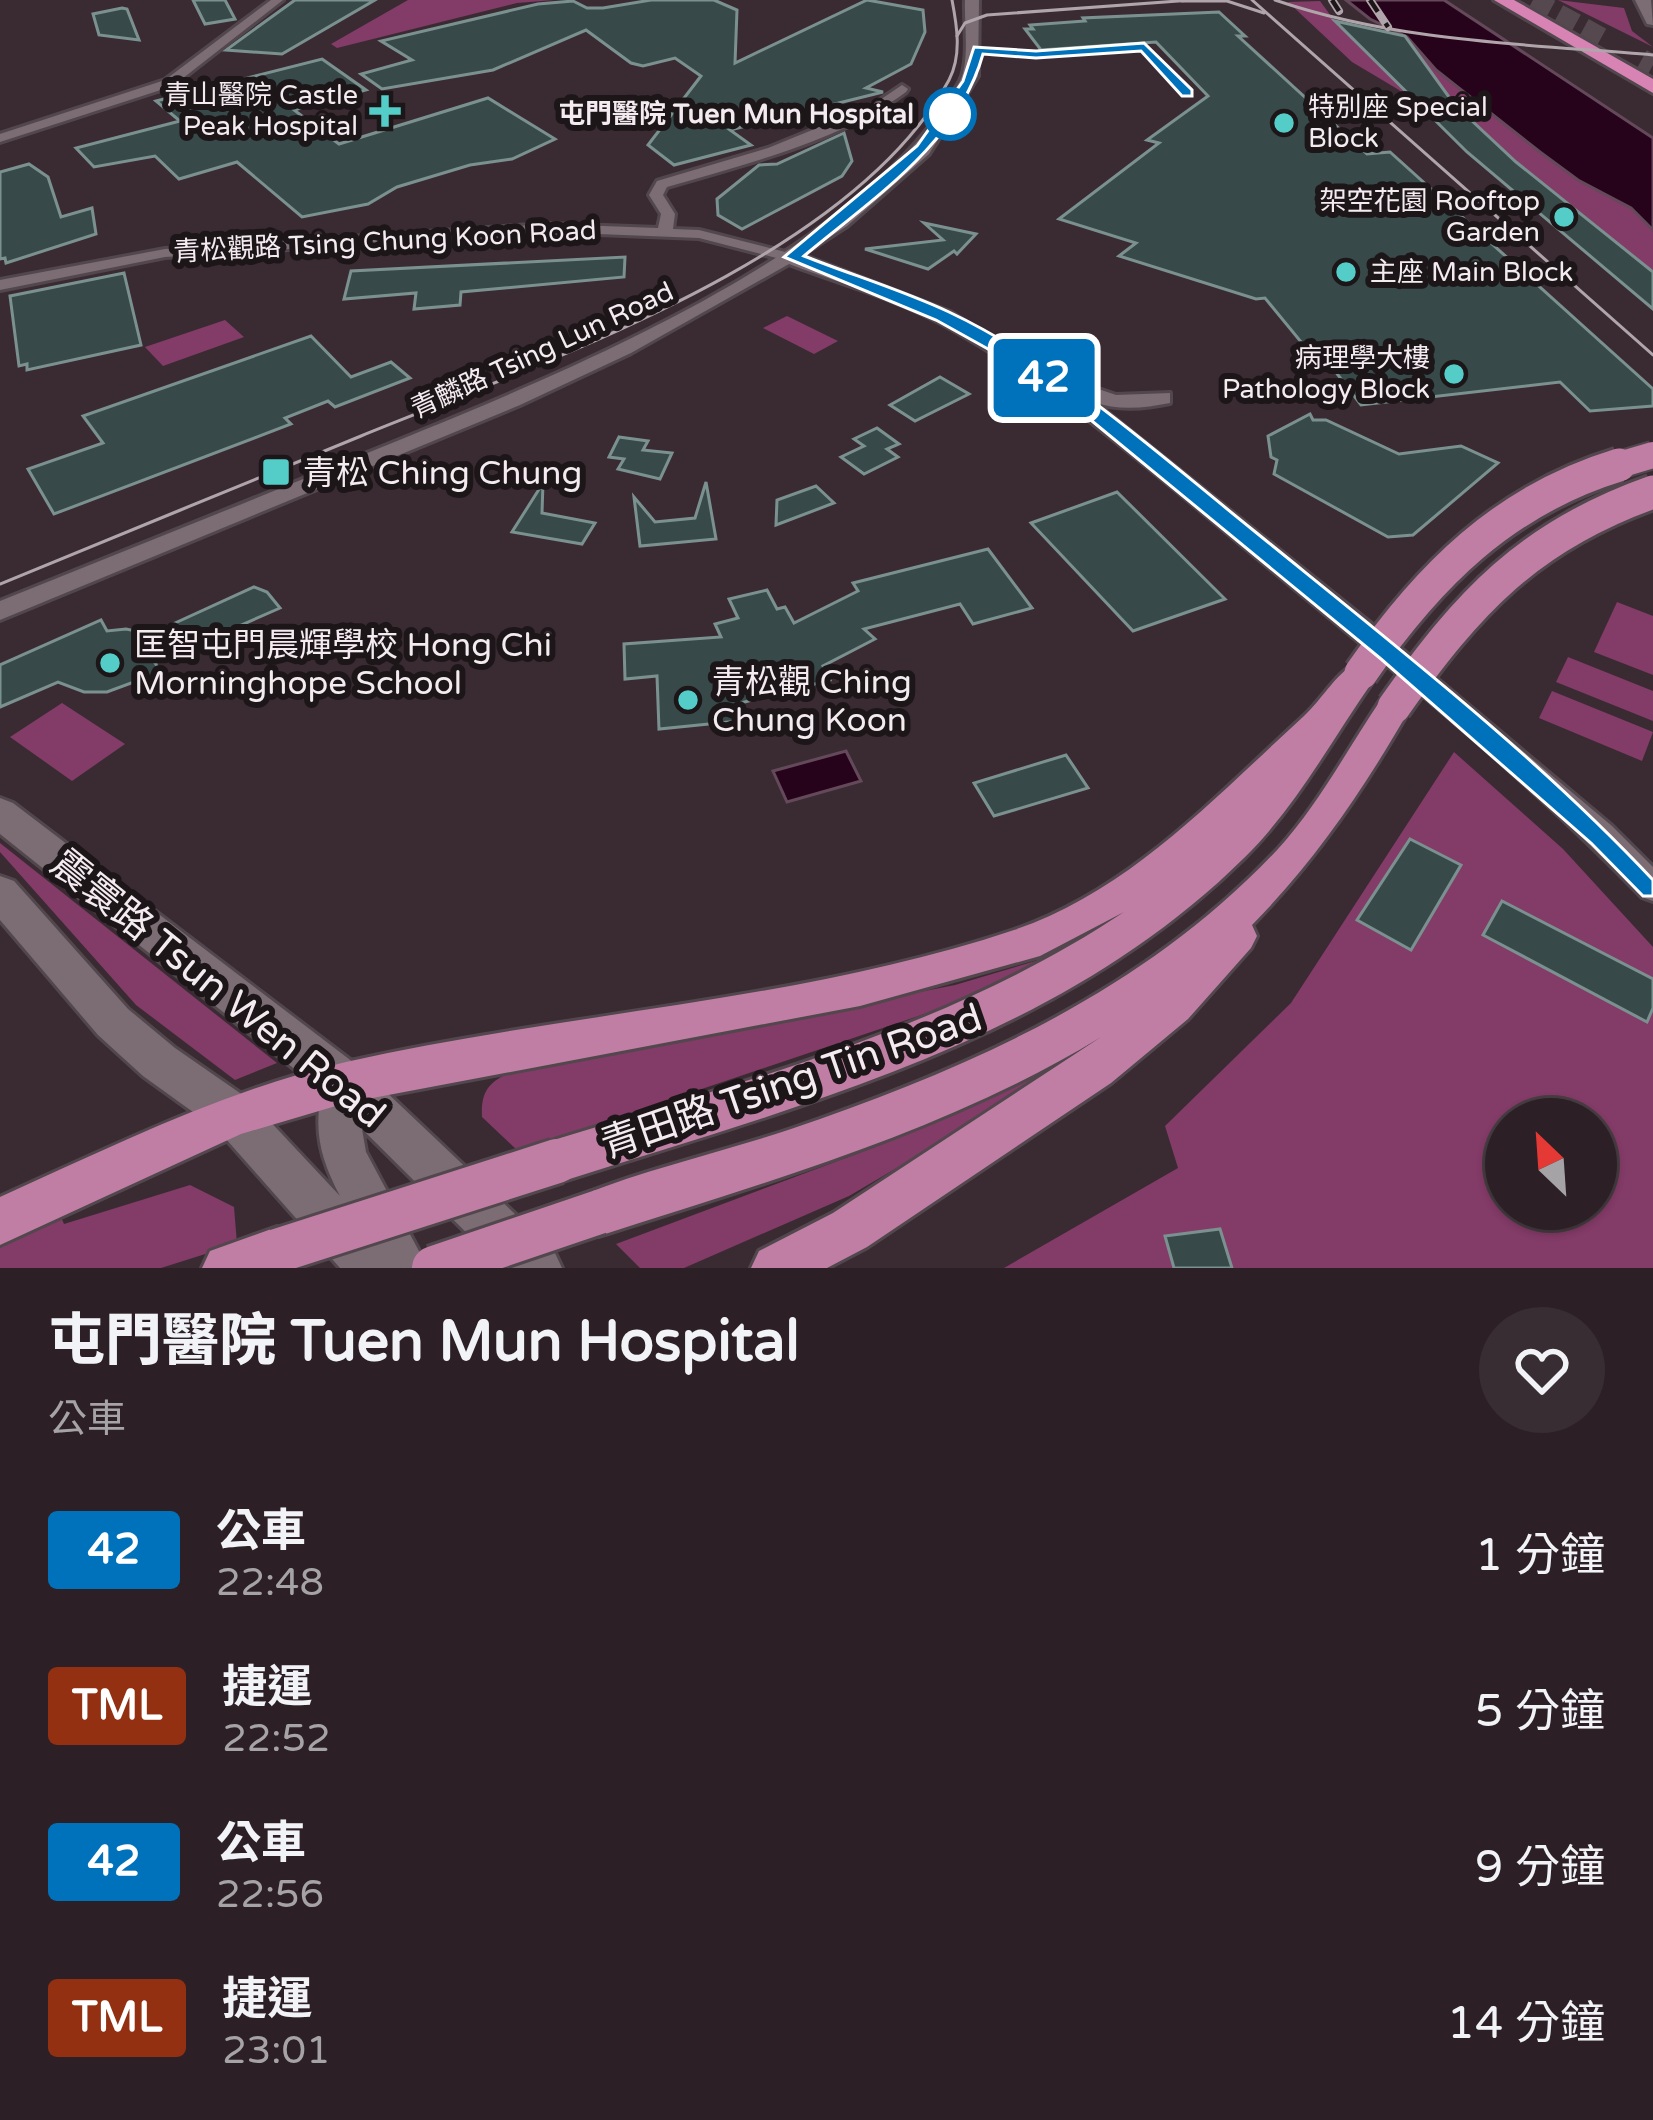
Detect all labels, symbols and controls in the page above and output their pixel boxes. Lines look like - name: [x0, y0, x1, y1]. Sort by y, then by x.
- place label: 青山醫院 Castle Peak Hospital: [164, 79, 358, 143]
- marker: 屯門醫院 Tuen Mun Hospital: [925, 89, 975, 139]
- place label: 特別座 Special Block: [1308, 91, 1488, 155]
- marker: 青山醫院 Castle Peak Hospital: [369, 95, 401, 127]
- place label: 屯門醫院 Tuen Mun Hospital: [558, 98, 914, 131]
- marker: 特別座 Special Block: [1271, 110, 1297, 136]
- place label: 架空花園 Rooftop Garden: [1319, 185, 1540, 249]
- marker: 架空花園 Rooftop Garden: [1551, 204, 1577, 230]
- street label: 青松觀路 Tsing Chung Koon Road: [173, 214, 598, 269]
- place label: 主座 Main Block: [1370, 256, 1573, 289]
- marker: 主座 Main Block: [1333, 259, 1359, 285]
- street label: 青麟路 Tsing Lun Road: [406, 275, 679, 426]
- line badge: 42: [990, 339, 1098, 417]
- place label: 病理學大樓 Pathology Block: [1222, 342, 1430, 406]
- text: 42: [1018, 352, 1070, 403]
- marker: 病理學大樓 Pathology Block: [1441, 361, 1467, 387]
- place label: 青松 Ching Chung: [303, 454, 582, 493]
- marker: 青松 Ching Chung: [260, 456, 292, 488]
- place label: 匡智屯門晨輝學校 Hong Chi Morninghope School: [134, 626, 552, 703]
- marker: 匡智屯門晨輝學校 Hong Chi Morninghope School: [97, 650, 123, 676]
- place label: 青松觀 Ching Chung Koon: [712, 663, 912, 740]
- marker: 青松觀 Ching Chung Koon: [675, 687, 701, 713]
- street label: 震寰路 Tsun Wen Road: [42, 840, 394, 1138]
- street label: 青田路 Tsing Tin Road: [595, 994, 988, 1169]
- north arrow: [1485, 1098, 1617, 1230]
- map controls: [1485, 1098, 1617, 1230]
- button: heart: [1479, 1307, 1605, 1433]
- text: 屯門醫院 Tuen Mun Hospital: [48, 1308, 800, 1376]
- text: 公車: [48, 1396, 126, 1443]
- text: 公車: [216, 1505, 306, 1559]
- text: 42: [88, 1524, 140, 1575]
- text: 1 分鐘: [1475, 1529, 1605, 1583]
- text: 22:48: [216, 1559, 324, 1606]
- text: 捷運: [222, 1661, 312, 1715]
- text: TML: [72, 1680, 162, 1731]
- text: 5 分鐘: [1475, 1685, 1605, 1739]
- text: 22:52: [222, 1715, 330, 1762]
- text: 公車: [216, 1817, 306, 1871]
- text: 42: [88, 1836, 140, 1887]
- text: 9 分鐘: [1475, 1841, 1605, 1895]
- text: 22:56: [216, 1871, 324, 1918]
- text: 捷運: [222, 1973, 312, 2027]
- text: TML: [72, 1992, 162, 2043]
- text: 14 分鐘: [1447, 1997, 1605, 2051]
- text: 23:01: [222, 2027, 330, 2074]

